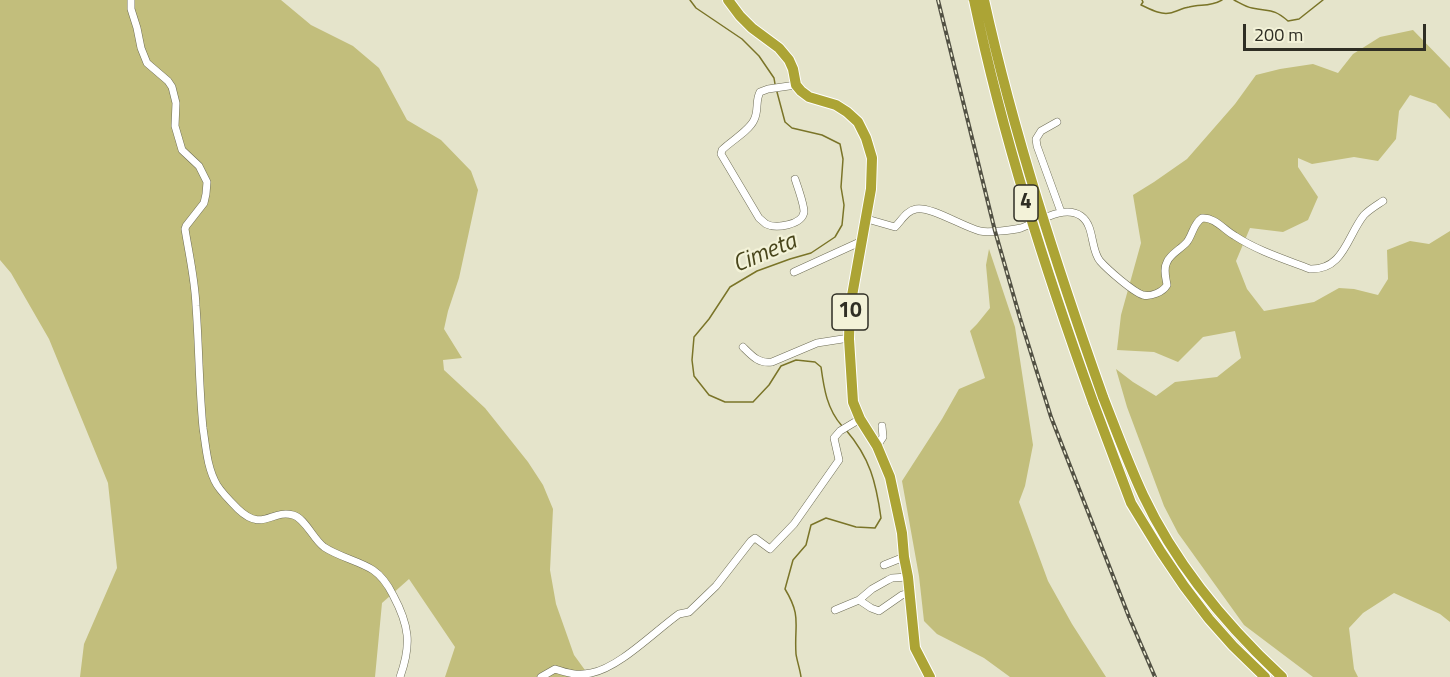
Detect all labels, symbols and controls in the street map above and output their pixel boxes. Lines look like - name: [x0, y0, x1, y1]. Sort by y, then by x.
- scale bar: [1246, 12, 1429, 50]
- text: 200 m: [1254, 21, 1303, 48]
- road number: 4: [1014, 185, 1038, 221]
- water label: Cimeta: [729, 228, 801, 280]
- road number: 10: [832, 294, 868, 330]

